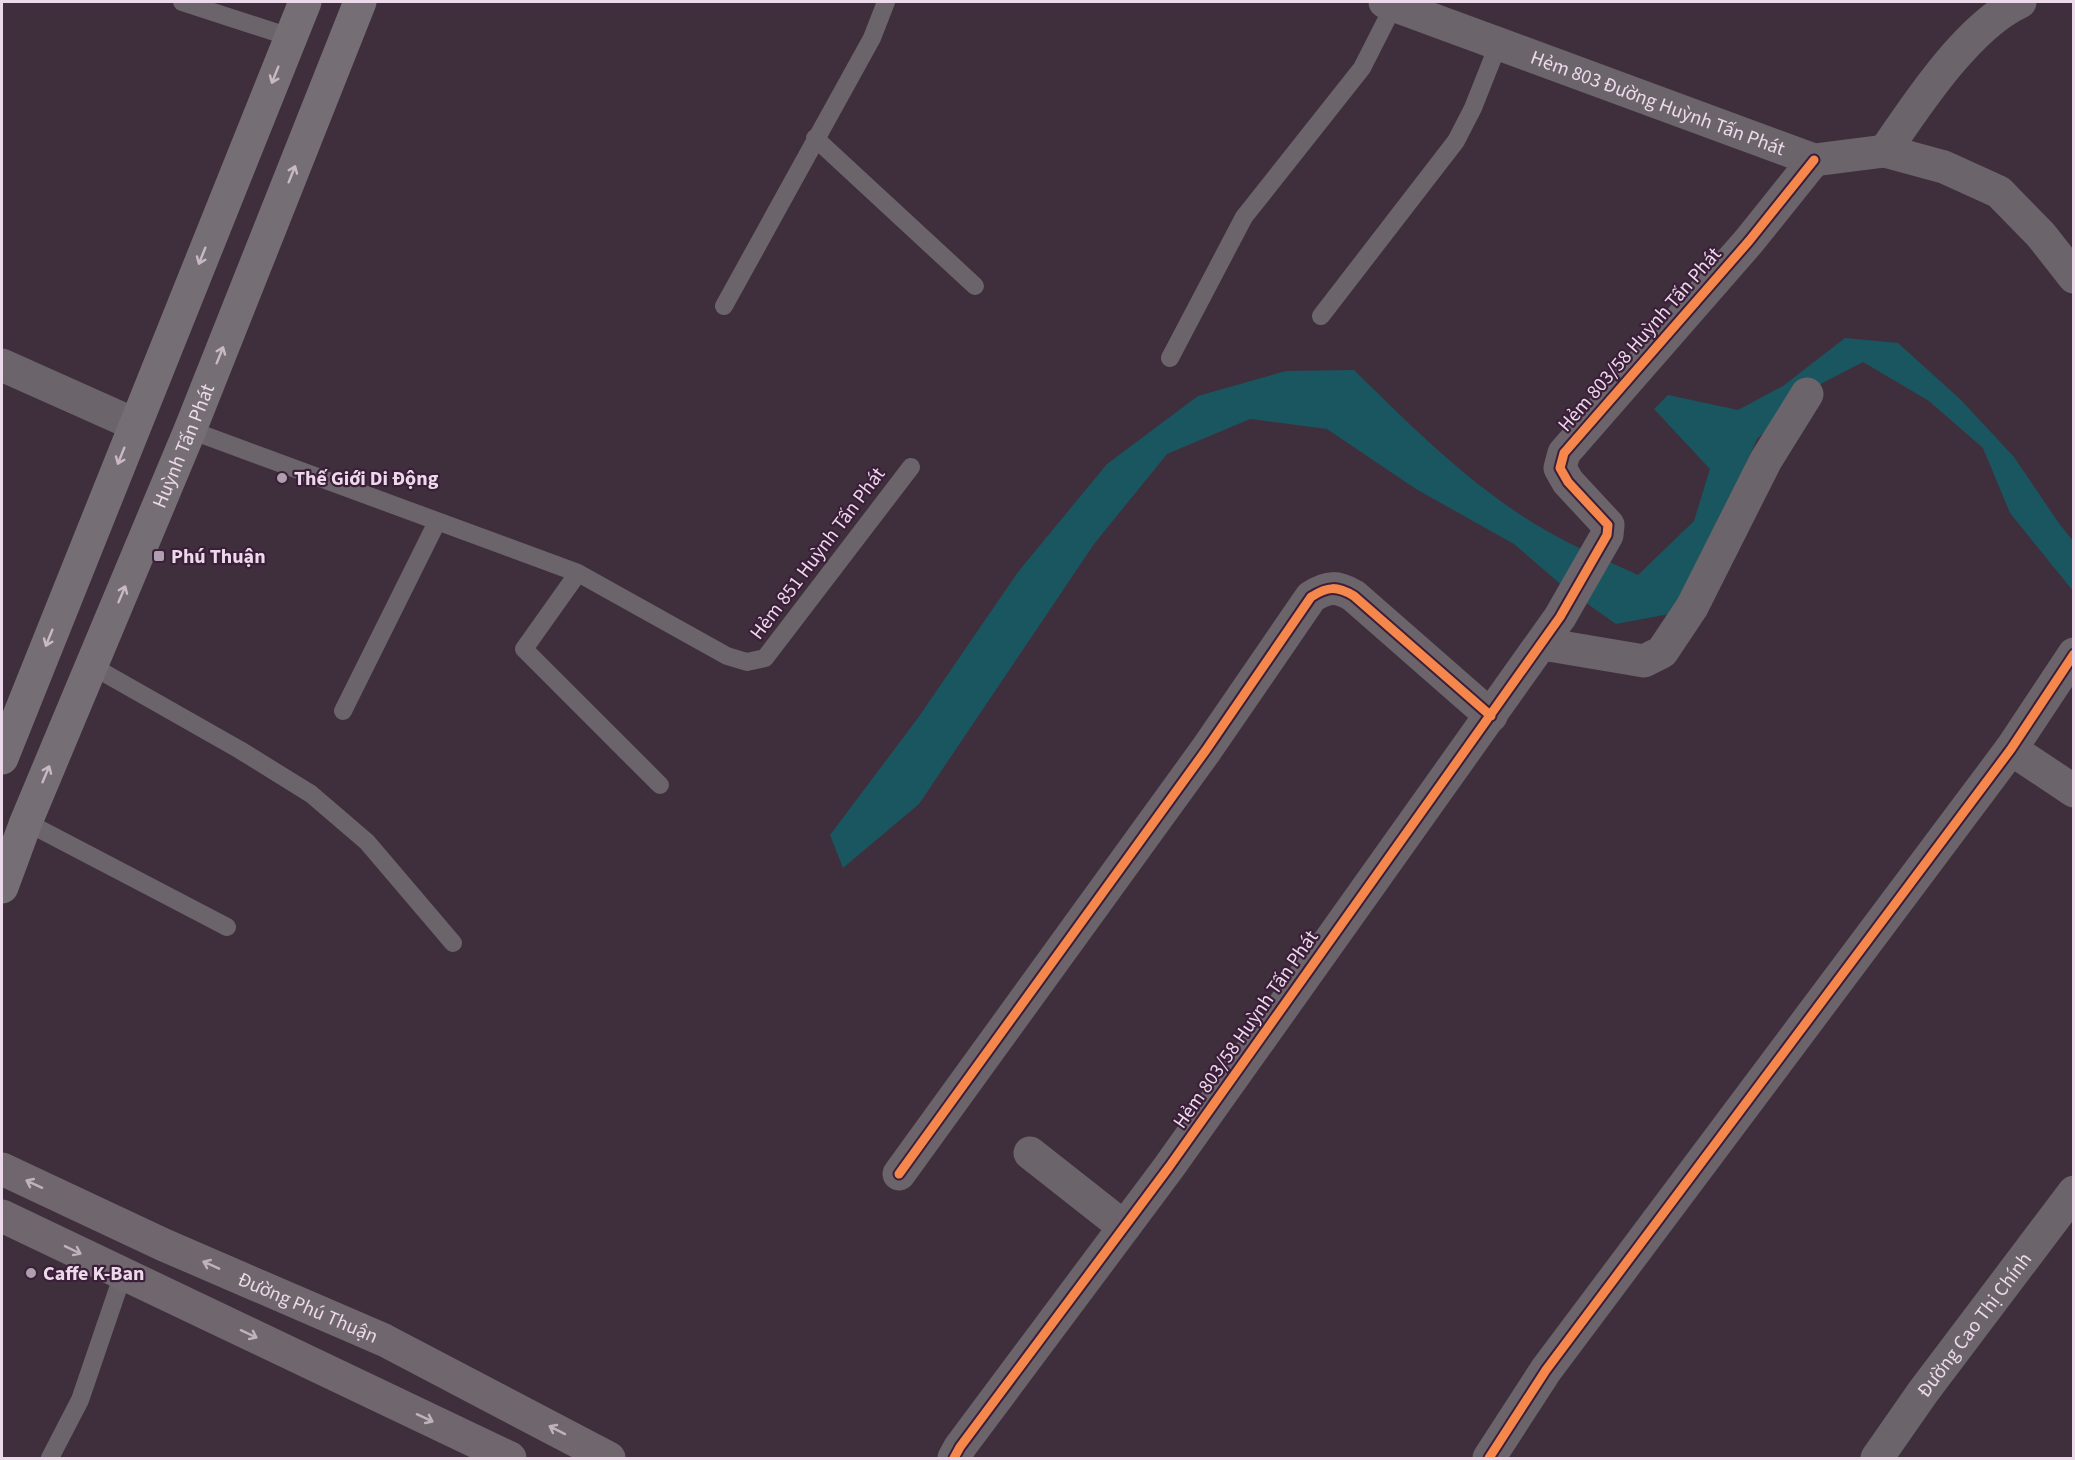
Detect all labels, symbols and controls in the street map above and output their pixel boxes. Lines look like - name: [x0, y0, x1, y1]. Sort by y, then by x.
- street label: Hẻm 803 Đường Huỳnh Tấn Phát: [1527, 44, 1789, 163]
- one-way arrow: [269, 65, 280, 84]
- one-way arrow: [287, 165, 298, 184]
- street label: Hẻm 803/58 Huỳnh Tấn Phát: [1552, 241, 1728, 438]
- one-way arrow: [196, 246, 207, 265]
- one-way arrow: [215, 347, 226, 365]
- street label: Huỳnh Tấn Phát: [146, 380, 222, 513]
- one-way arrow: [115, 447, 126, 465]
- street label: Hẻm 851 Huỳnh Tấn Phát: [744, 461, 892, 646]
- place label: Thế Giới Di Động: [294, 465, 439, 493]
- marker: Thế Giới Di Động: [275, 471, 289, 485]
- place label: Phú Thuận: [171, 543, 266, 571]
- marker: Phú Thuận: [152, 549, 166, 563]
- one-way arrow: [117, 585, 128, 604]
- one-way arrow: [43, 628, 54, 646]
- one-way arrow: [41, 765, 52, 783]
- street label: Hẻm 803/58 Huỳnh Tấn Phát: [1167, 925, 1325, 1134]
- one-way arrow: [25, 1178, 43, 1190]
- one-way arrow: [64, 1245, 82, 1257]
- street label: Đường Cao Thị Chính: [1911, 1247, 2039, 1404]
- one-way arrow: [202, 1259, 221, 1270]
- place label: Caffe K-Ban: [43, 1260, 144, 1288]
- marker: Caffe K-Ban: [24, 1266, 38, 1280]
- street label: Đường Phú Thuận: [233, 1266, 382, 1351]
- one-way arrow: [240, 1329, 258, 1341]
- one-way arrow: [416, 1413, 434, 1425]
- one-way arrow: [549, 1424, 567, 1436]

